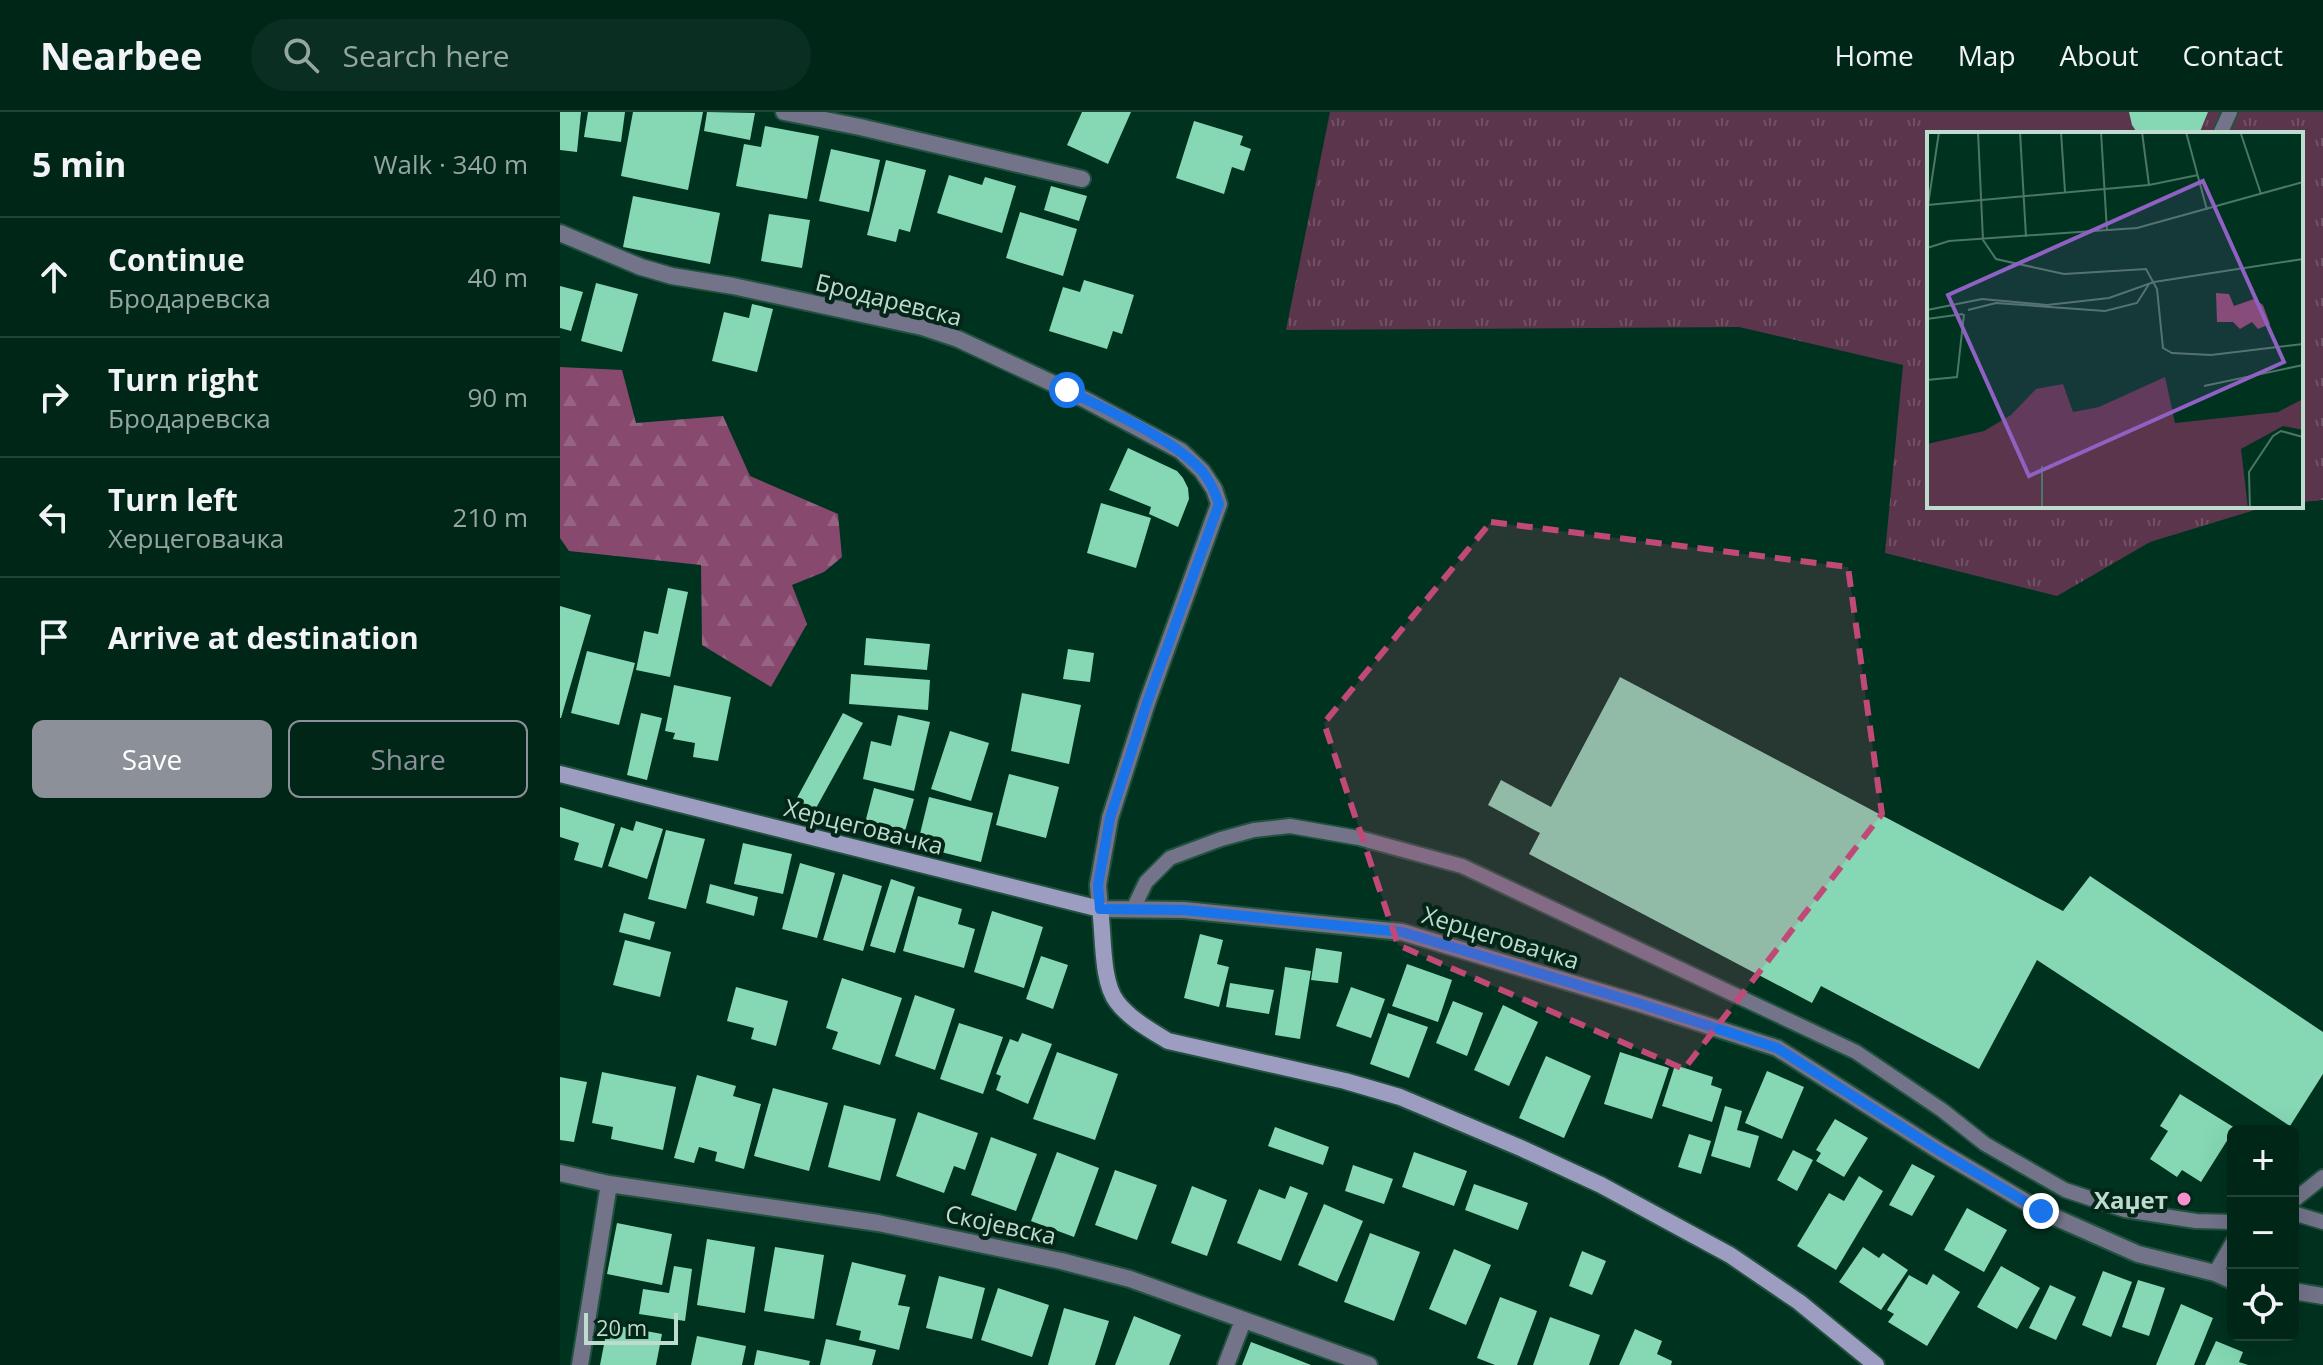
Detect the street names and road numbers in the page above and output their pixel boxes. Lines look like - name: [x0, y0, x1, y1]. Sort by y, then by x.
- street label: Бродаревска: [812, 265, 966, 333]
- street label: Херцеговачка: [781, 790, 947, 862]
- street label: Херцеговачка: [1418, 897, 1584, 977]
- street label: Скојевска: [943, 1196, 1059, 1252]

